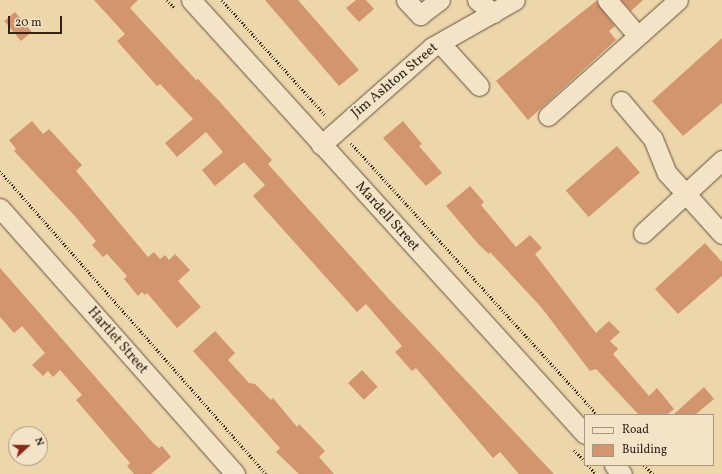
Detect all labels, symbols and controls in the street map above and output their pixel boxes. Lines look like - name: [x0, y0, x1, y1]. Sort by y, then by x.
- scale bar: [10, 8, 64, 34]
- text: 20 m: [15, 15, 42, 31]
- street label: Jim Ashton Street: [348, 40, 442, 122]
- street label: Mardell Street: [351, 179, 423, 255]
- street label: Hartlet Street: [83, 304, 151, 378]
- legend: [584, 414, 714, 466]
- text: Road: [622, 422, 649, 438]
- north arrow: [8, 426, 48, 466]
- text: N: [30, 435, 47, 448]
- text: Building: [622, 442, 667, 458]

